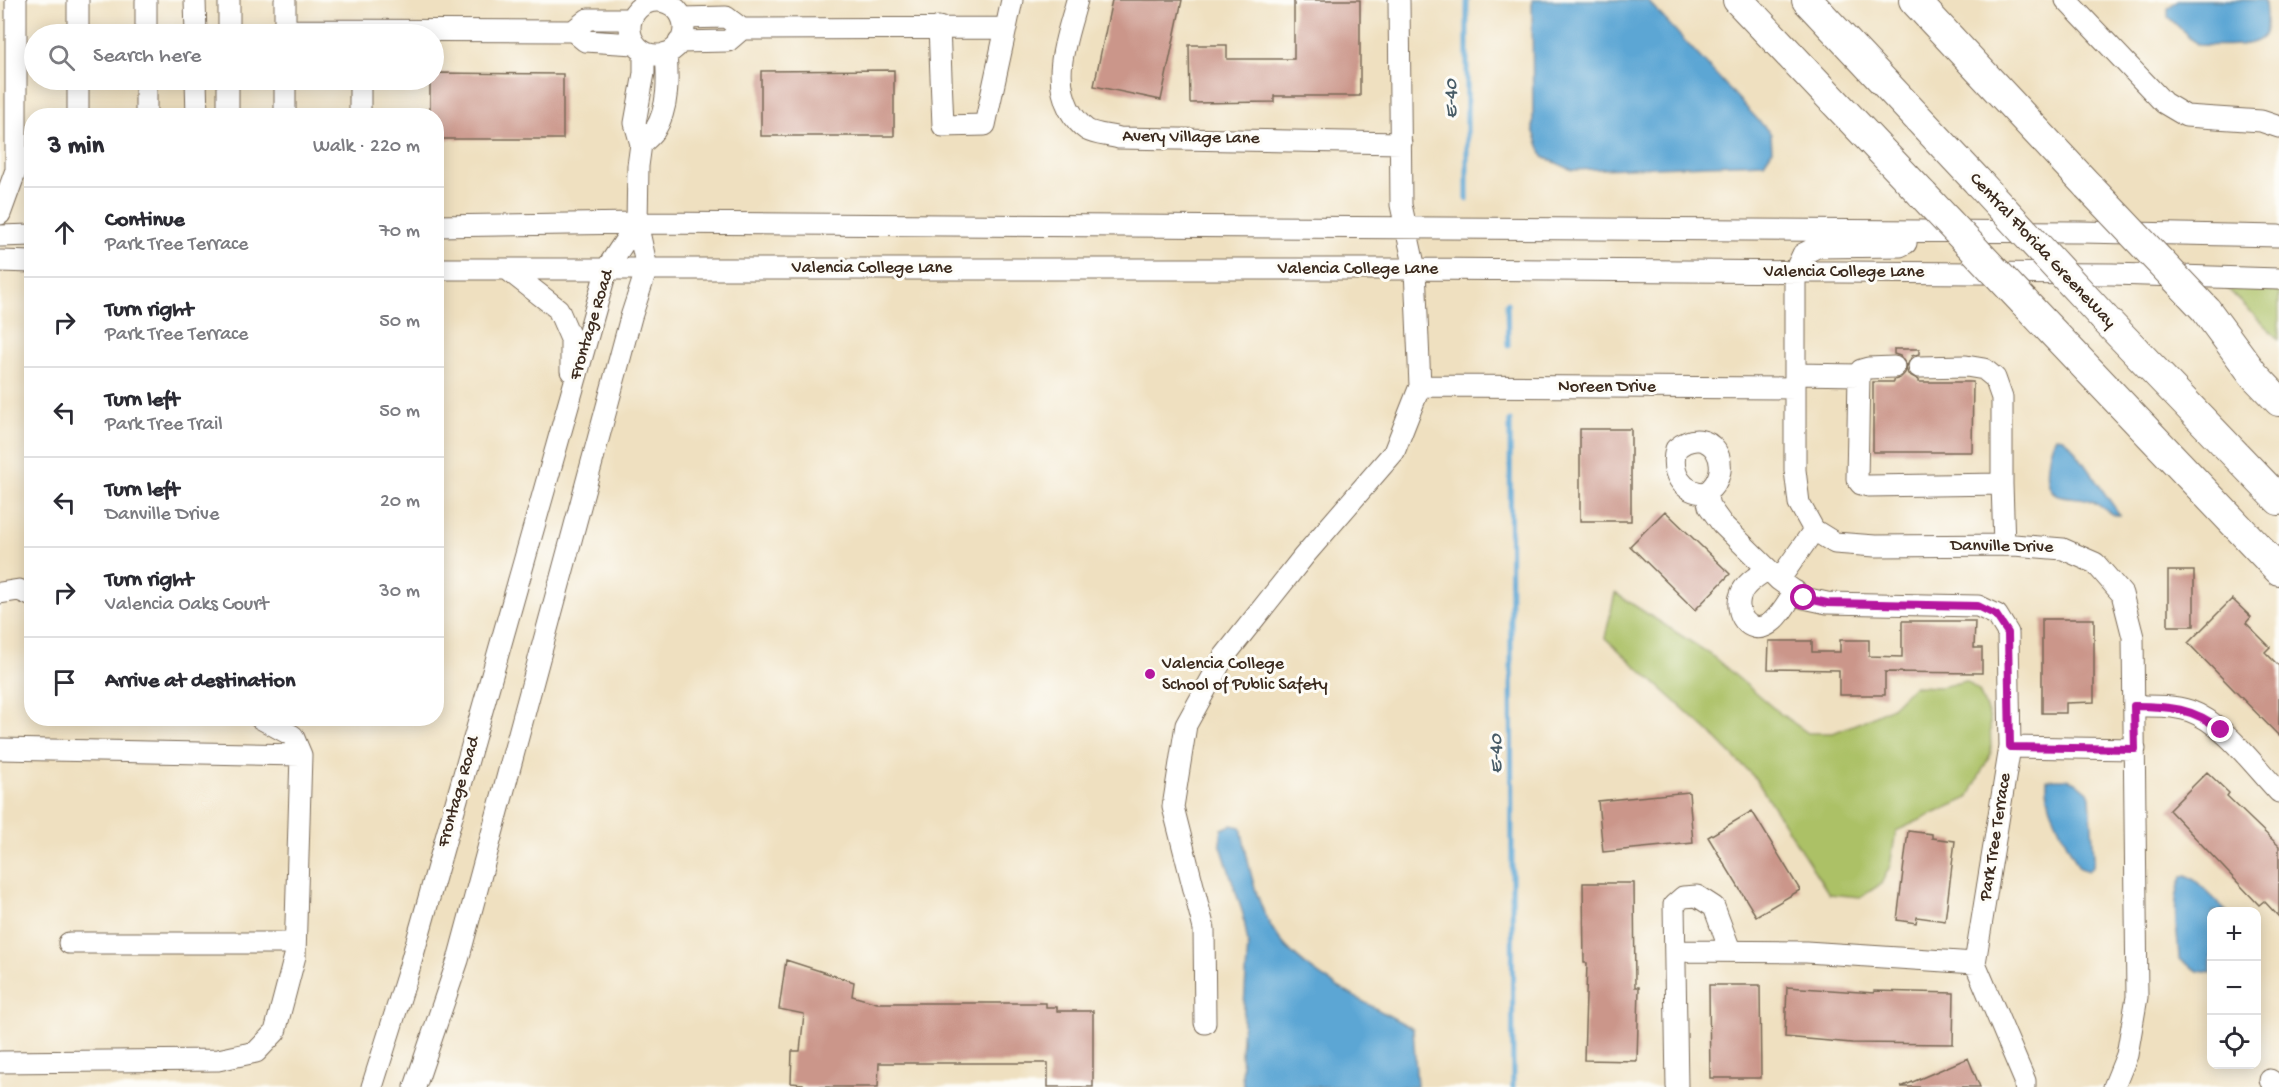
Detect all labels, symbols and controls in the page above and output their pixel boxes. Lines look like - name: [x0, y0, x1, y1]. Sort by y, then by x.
- search box: [24, 24, 444, 90]
- icon: search: [45, 41, 78, 74]
- text: Search here: [93, 44, 201, 70]
- water label: E-40: [1441, 78, 1464, 119]
- street label: Avery Village Lane: [1122, 126, 1261, 150]
- text: 3 min: [48, 132, 104, 163]
- text: Walk · 220 m: [313, 136, 420, 159]
- street label: Central Florida GreeneWay: [1964, 169, 2120, 333]
- text: Continue: [105, 208, 185, 234]
- icon: ahead: [48, 216, 81, 249]
- text: 70 m: [379, 221, 420, 244]
- text: Park Tree Terrace: [105, 234, 248, 257]
- street label: Valencia College Lane: [791, 258, 953, 279]
- street label: Valencia College Lane: [1277, 259, 1439, 280]
- street label: Valencia College Lane: [1763, 262, 1925, 283]
- street label: Frontage Road: [565, 266, 619, 384]
- text: Turn right: [105, 298, 193, 324]
- icon: right: [48, 306, 81, 339]
- text: 50 m: [379, 311, 420, 334]
- text: Park Tree Terrace: [105, 324, 248, 347]
- street label: Noreen Drive: [1558, 377, 1657, 398]
- text: Turn left: [105, 388, 179, 414]
- icon: left: [48, 396, 81, 429]
- text: 50 m: [379, 401, 420, 424]
- text: Park Tree Trail: [105, 414, 223, 437]
- text: Turn left: [105, 478, 179, 504]
- icon: left: [48, 486, 81, 519]
- text: 20 m: [380, 491, 420, 514]
- text: Danville Drive: [105, 504, 219, 527]
- street label: Danville Drive: [1949, 536, 2054, 558]
- text: Turn right: [105, 568, 193, 594]
- icon: right: [48, 576, 81, 609]
- text: 30 m: [379, 581, 420, 604]
- route start: [1790, 584, 1816, 610]
- text: Valencia Oaks Court: [105, 594, 268, 617]
- place label: Valencia College School of Public Safety: [1161, 654, 1328, 696]
- icon: arrive: [48, 666, 81, 699]
- marker: Valencia College School of Public Safety: [1143, 667, 1157, 681]
- text: Arrive at destination: [105, 669, 295, 695]
- route end: [2207, 716, 2233, 742]
- street label: Frontage Road: [433, 733, 485, 851]
- water label: E-40: [1486, 733, 1509, 774]
- street label: Park Tree Terrace: [1975, 771, 2017, 903]
- map controls: [2207, 907, 2261, 1069]
- button: +: [2207, 907, 2261, 961]
- button: −: [2207, 961, 2261, 1015]
- button: locate: [2207, 1015, 2261, 1069]

